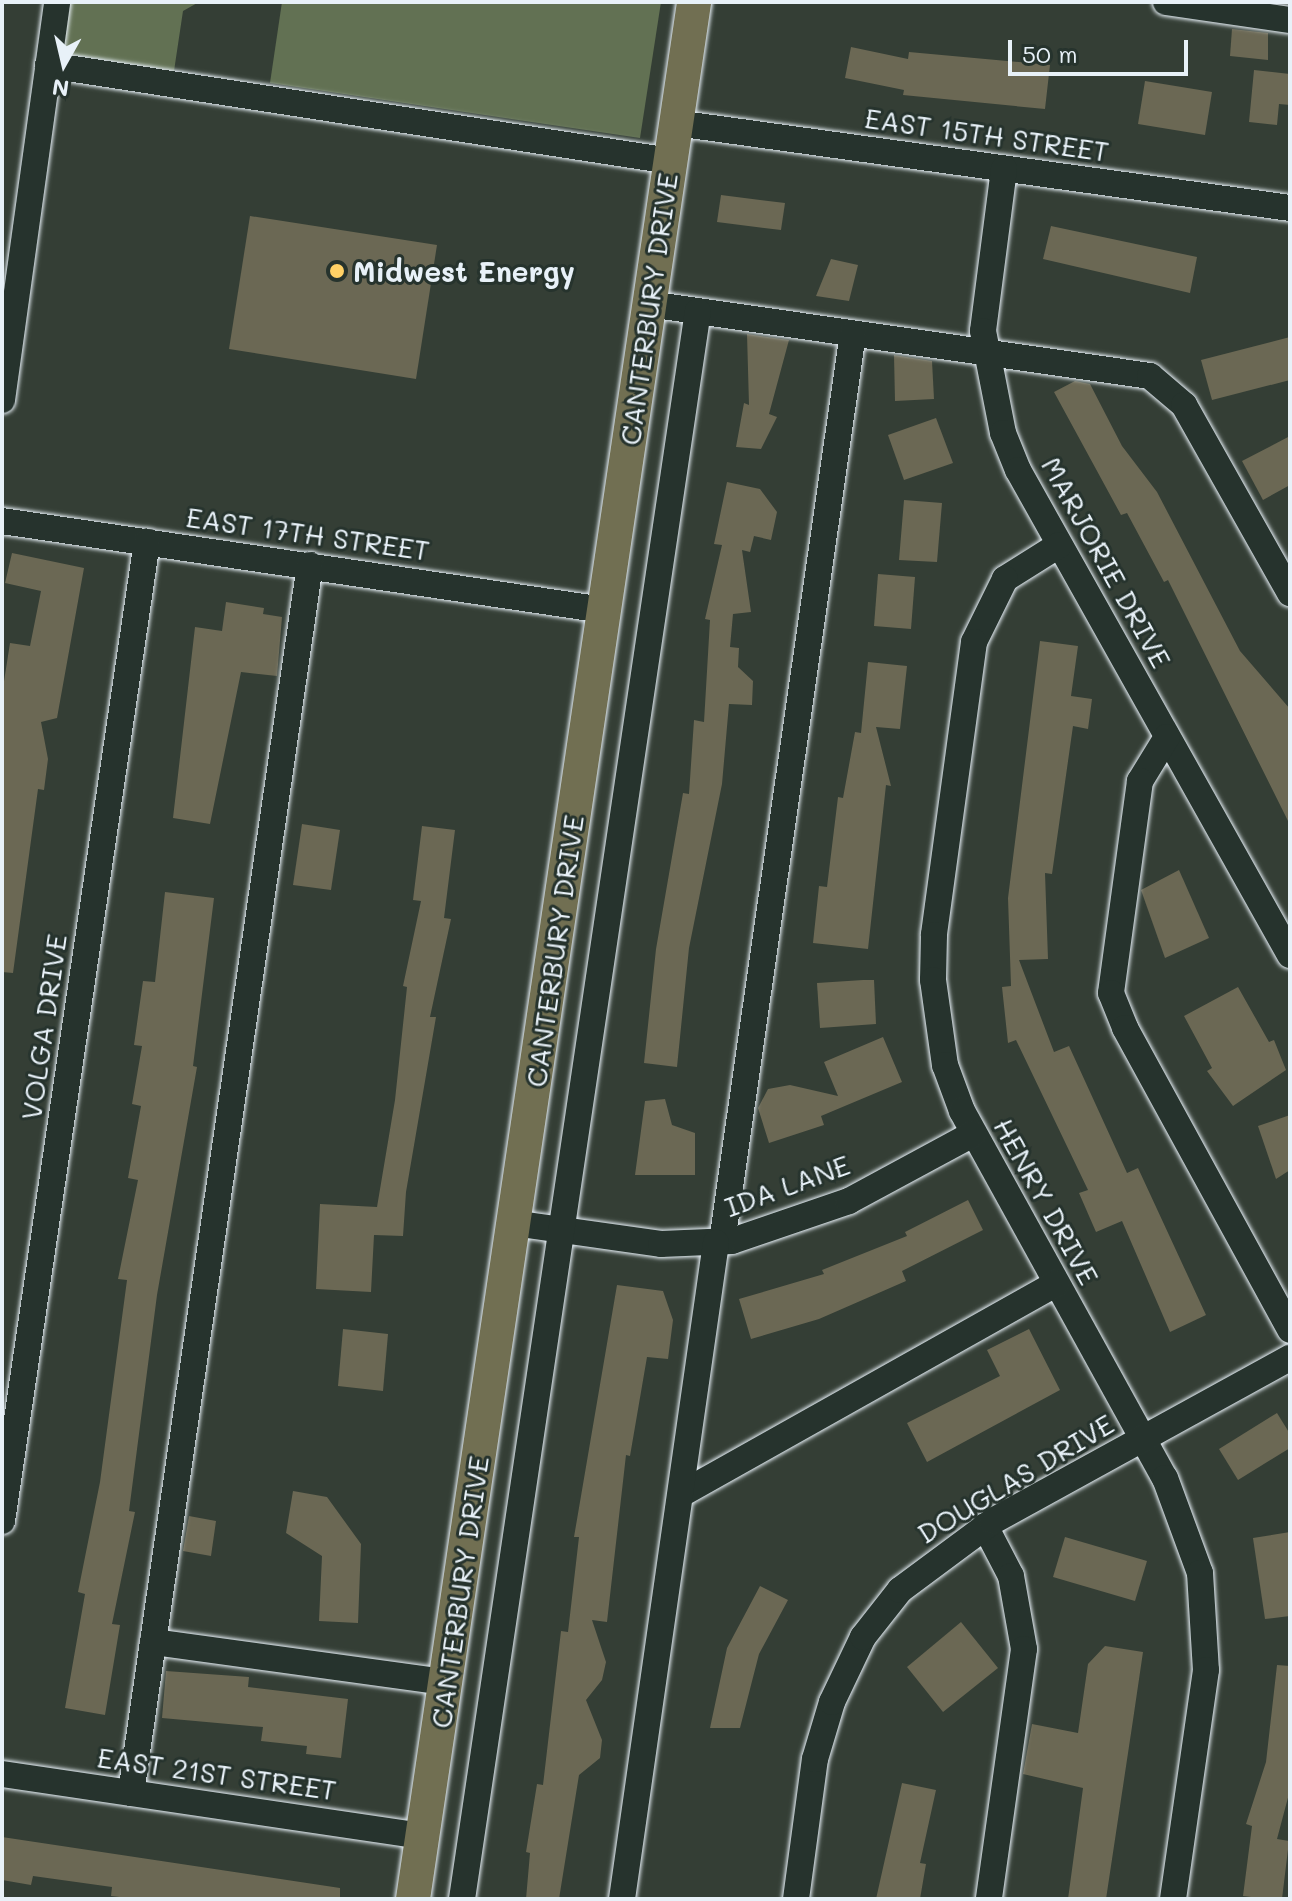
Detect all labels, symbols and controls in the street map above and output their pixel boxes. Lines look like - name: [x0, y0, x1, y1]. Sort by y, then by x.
- north arrow: [24, 24, 104, 104]
- scale bar: [1012, 24, 1192, 74]
- text: 50 m: [1022, 38, 1078, 69]
- text: N: [50, 73, 71, 104]
- street label: EAST 15TH STREET: [863, 100, 1111, 168]
- street label: CANTERBURY DRIVE: [612, 171, 684, 447]
- place label: Midwest Energy: [353, 254, 575, 288]
- marker: Midwest Energy: [328, 262, 346, 280]
- street label: MARJORIE DRIVE: [1035, 451, 1179, 673]
- street label: EAST 17TH STREET: [184, 499, 432, 567]
- street label: CANTERBURY DRIVE: [518, 813, 590, 1089]
- street label: VOLGA DRIVE: [13, 932, 73, 1122]
- street label: HENRY DRIVE: [987, 1112, 1107, 1290]
- street label: IDA LANE: [720, 1147, 854, 1223]
- street label: DOUGLAS DRIVE: [911, 1406, 1119, 1550]
- street label: CANTERBURY DRIVE: [423, 1454, 495, 1730]
- street label: EAST 21ST STREET: [95, 1740, 339, 1806]

